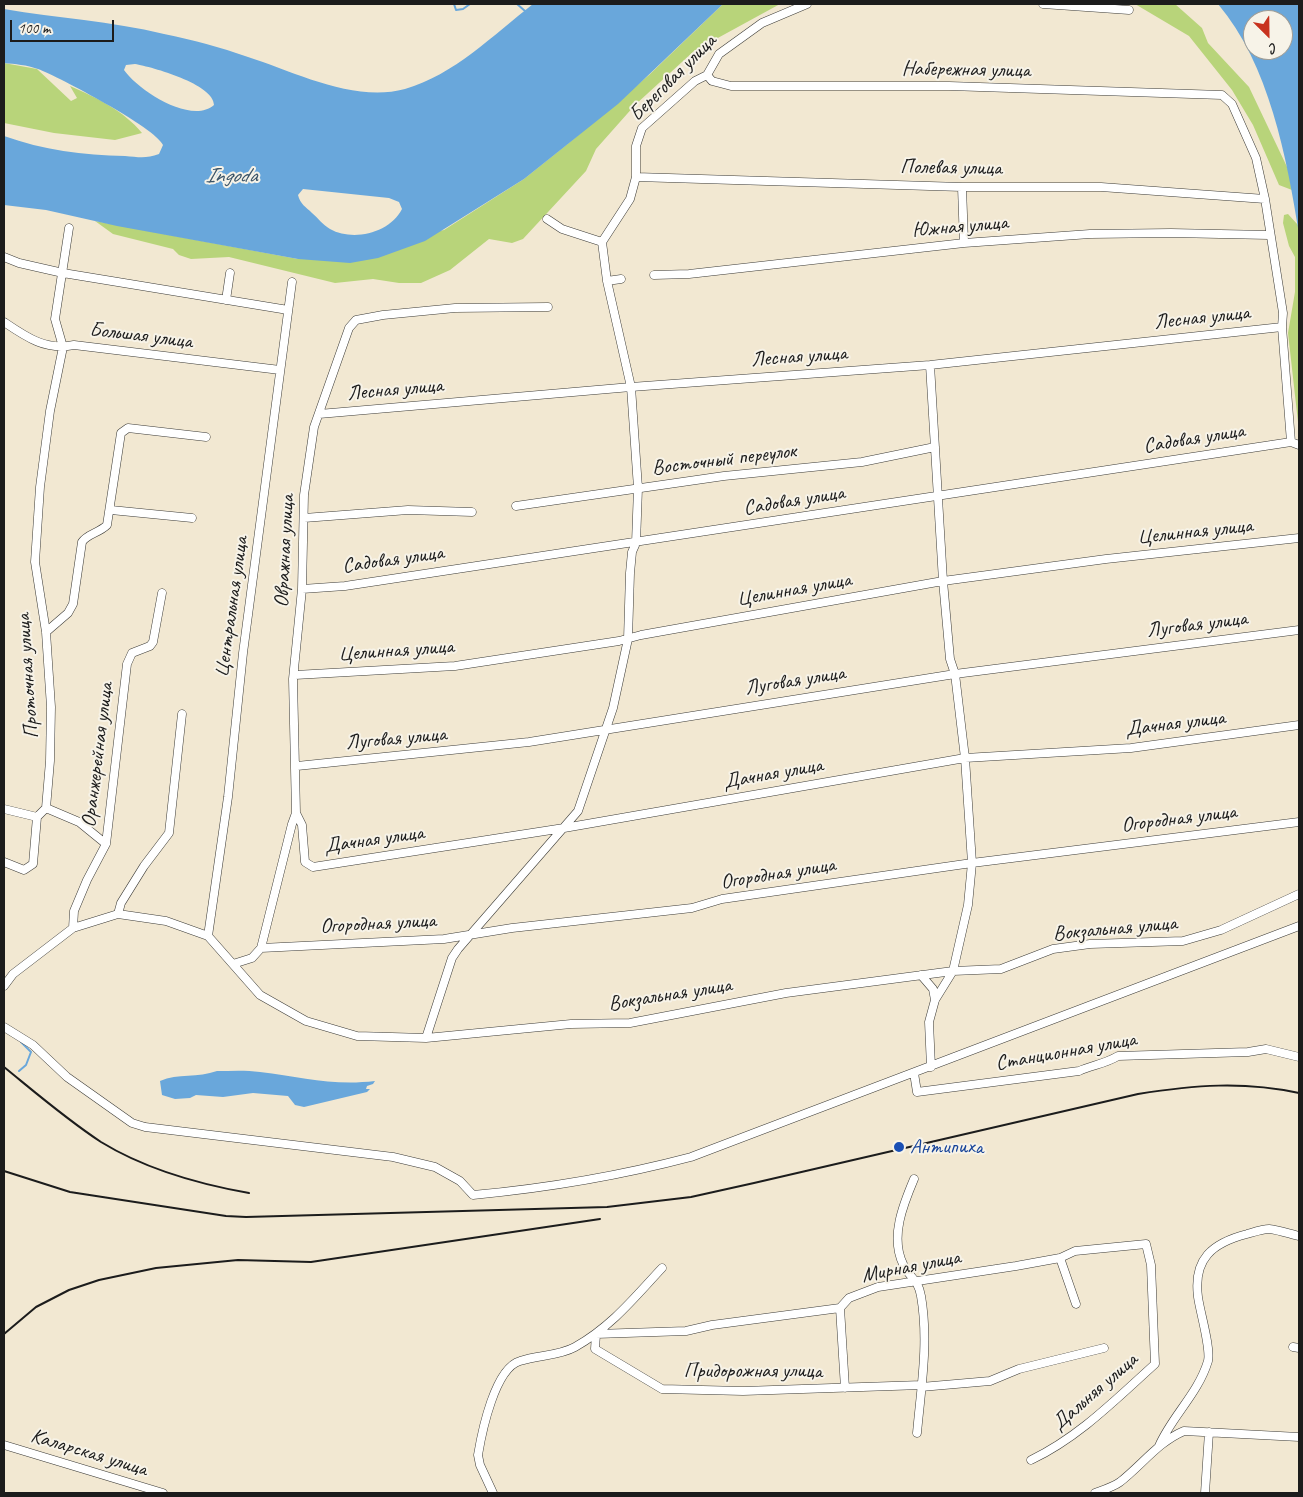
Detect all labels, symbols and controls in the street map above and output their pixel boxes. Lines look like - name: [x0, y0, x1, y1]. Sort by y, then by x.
- scale bar: [12, 10, 116, 42]
- north arrow: [1243, 10, 1293, 60]
- text: 100 m: [18, 19, 50, 38]
- street label: Береговая улица: [624, 29, 722, 127]
- text: С: [1267, 39, 1280, 58]
- street label: Набережная улица: [902, 56, 1030, 84]
- street label: Полевая улица: [900, 155, 1002, 181]
- water label: Ingoda: [205, 163, 257, 189]
- street label: Южная улица: [911, 210, 1009, 244]
- street label: Лесная улица: [1153, 300, 1251, 336]
- street label: Большая улица: [88, 317, 194, 355]
- street label: Лесная улица: [750, 341, 848, 373]
- street label: Лесная улица: [346, 373, 444, 407]
- street label: Садовая улица: [1142, 419, 1246, 459]
- street label: Восточный переулок: [651, 439, 797, 481]
- street label: Садовая улица: [742, 481, 846, 521]
- street label: Овражная улица: [269, 494, 301, 608]
- street label: Целинная улица: [1136, 513, 1254, 551]
- street label: Центральная улица: [210, 535, 254, 679]
- street label: Садовая улица: [341, 540, 445, 580]
- street label: Целинная улица: [735, 568, 853, 612]
- street label: Луговая улица: [1145, 606, 1249, 644]
- street label: Проточная улица: [11, 613, 45, 739]
- street label: Целинная улица: [337, 634, 455, 668]
- street label: Луговая улица: [743, 661, 847, 701]
- street label: Оранжерейная улица: [77, 681, 119, 829]
- street label: Дачная улица: [1124, 705, 1226, 743]
- street label: Луговая улица: [345, 722, 447, 756]
- street label: Дачная улица: [721, 753, 825, 795]
- street label: Огородная улица: [1120, 799, 1238, 839]
- street label: Дачная улица: [323, 821, 425, 859]
- street label: Огородная улица: [719, 852, 837, 896]
- street label: Огородная улица: [320, 908, 436, 940]
- street label: Вокзальная улица: [1052, 911, 1178, 947]
- street label: Вокзальная улица: [607, 973, 733, 1017]
- street label: Станционная улица: [994, 1027, 1138, 1077]
- place label: Антипиха: [910, 1134, 983, 1160]
- marker: Антипиха: [892, 1140, 906, 1154]
- street label: Мирная улица: [859, 1245, 963, 1289]
- street label: Дальняя улица: [1047, 1348, 1143, 1436]
- street label: Придорожная улица: [684, 1358, 822, 1384]
- street label: Каларская улица: [28, 1423, 150, 1483]

